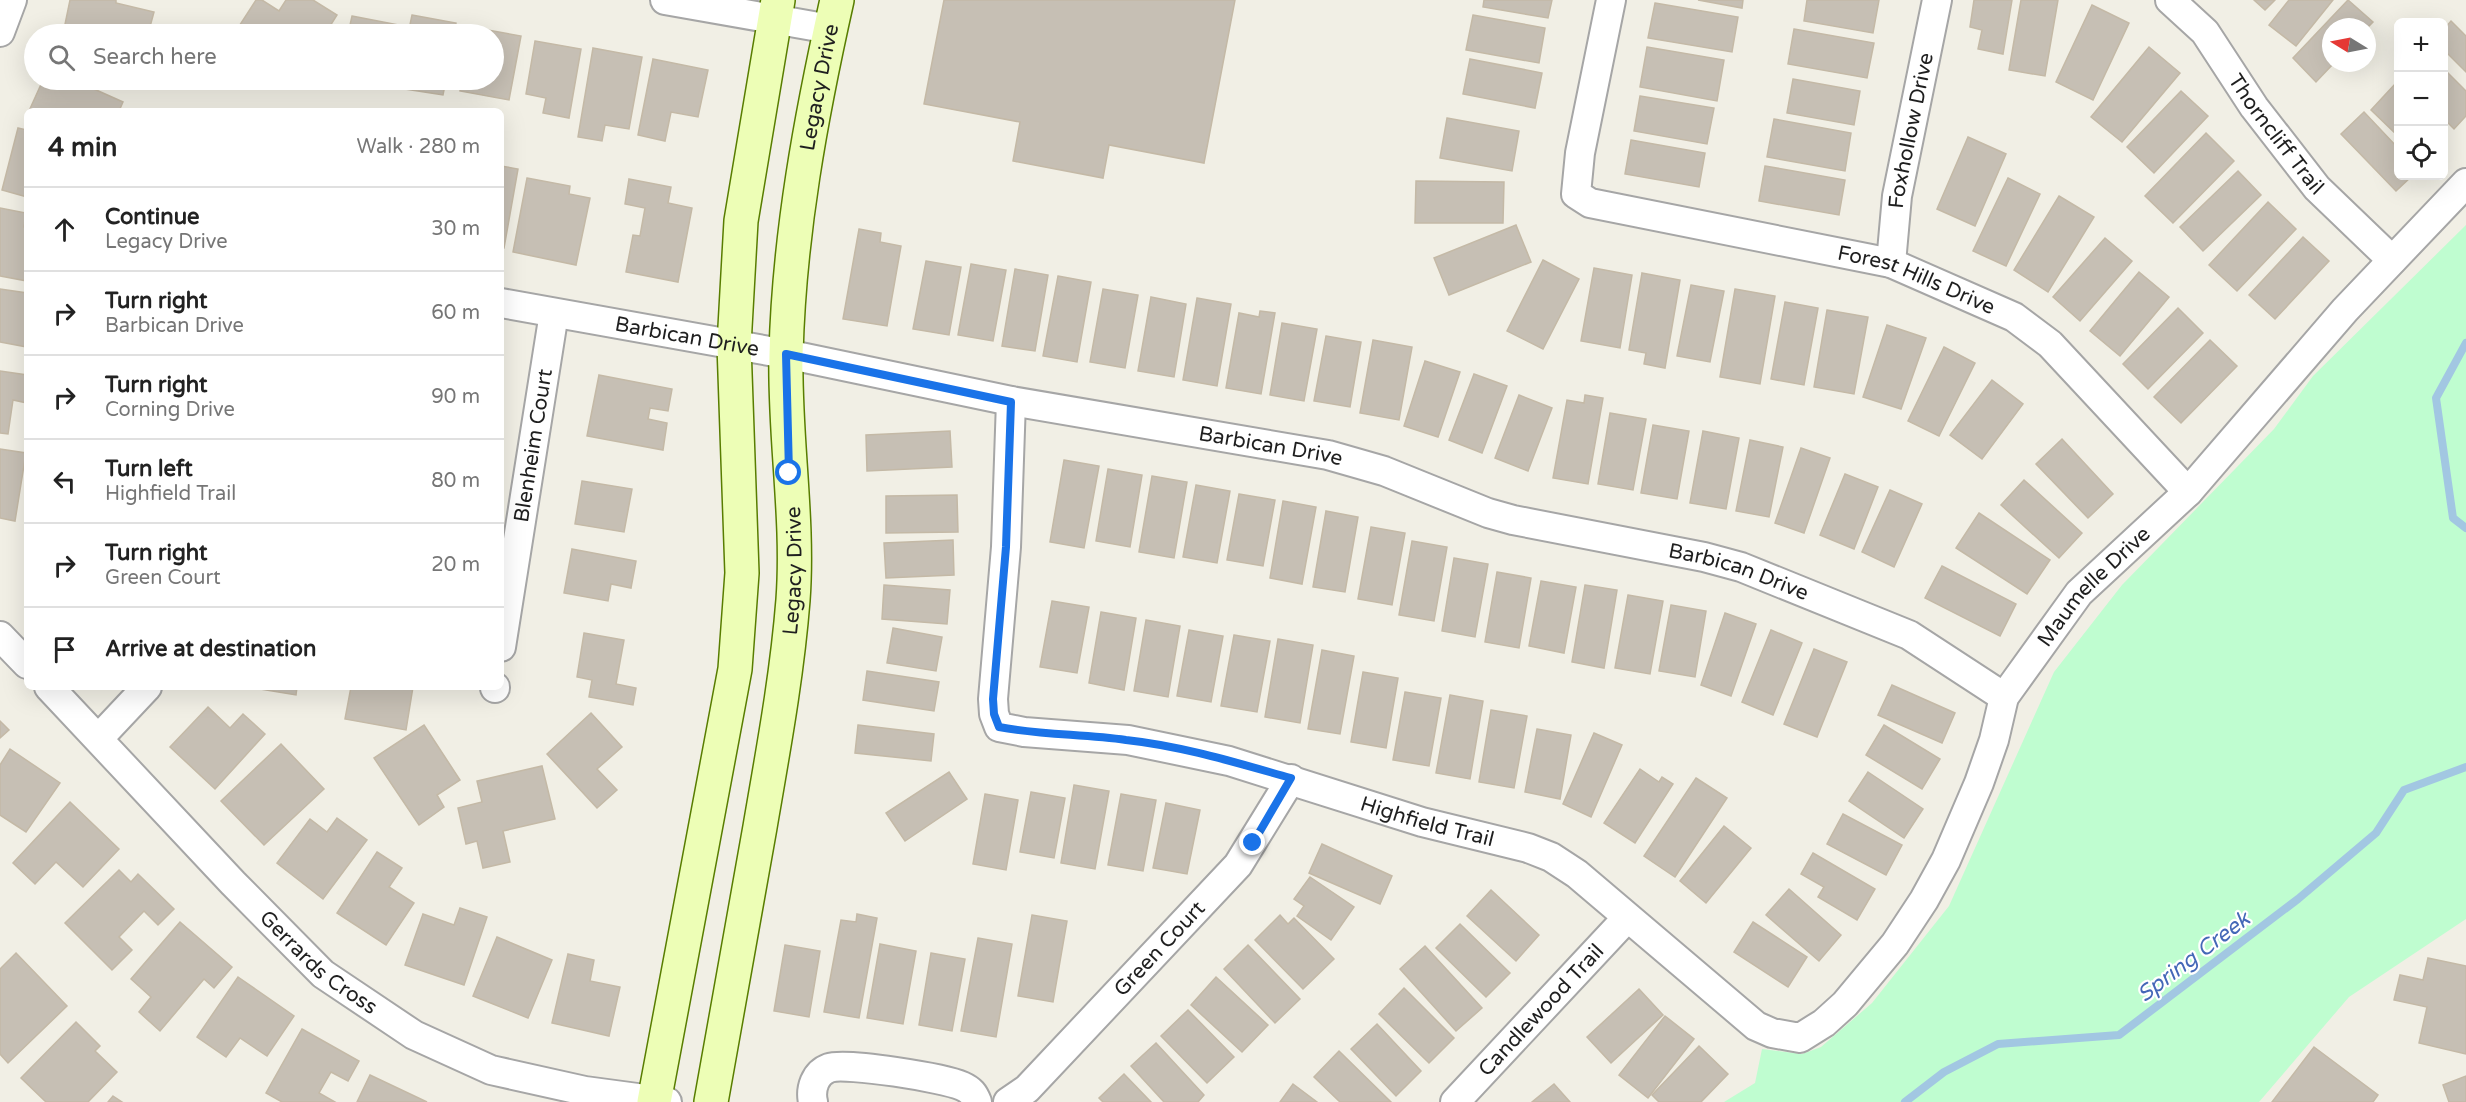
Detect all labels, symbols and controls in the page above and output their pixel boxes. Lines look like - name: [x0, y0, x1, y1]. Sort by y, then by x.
- north arrow: [2322, 18, 2376, 72]
- map controls: [2394, 18, 2448, 180]
- button: +: [2394, 18, 2448, 72]
- street label: Legacy Drive: [795, 22, 844, 153]
- search box: [24, 24, 504, 90]
- icon: search: [45, 41, 78, 74]
- text: Search here: [93, 44, 217, 70]
- street label: Foxhollow Drive: [1884, 51, 1939, 210]
- street label: Thorncliff Trail: [2223, 69, 2329, 201]
- button: −: [2394, 72, 2448, 126]
- button: locate: [2394, 126, 2448, 180]
- text: 4 min: [48, 132, 117, 163]
- text: Walk · 280 m: [357, 135, 480, 159]
- text: Continue: [105, 204, 200, 230]
- icon: ahead: [48, 213, 81, 246]
- text: 30 m: [431, 217, 480, 241]
- text: Legacy Drive: [105, 230, 228, 254]
- street label: Forest Hills Drive: [1835, 241, 1999, 320]
- text: Turn right: [105, 288, 207, 314]
- icon: right: [48, 297, 81, 330]
- text: 60 m: [431, 301, 480, 325]
- street label: Barbican Drive: [613, 312, 761, 362]
- text: Barbican Drive: [105, 314, 244, 338]
- street label: Blenheim Court: [509, 367, 558, 524]
- text: Turn right: [105, 372, 207, 398]
- icon: right: [48, 381, 81, 414]
- text: 90 m: [431, 385, 480, 409]
- text: Corning Drive: [105, 398, 235, 422]
- street label: Barbican Drive: [1197, 421, 1346, 472]
- text: Turn left: [105, 456, 193, 482]
- route start: [775, 459, 801, 485]
- icon: left: [48, 465, 81, 498]
- text: 80 m: [431, 469, 480, 493]
- text: Highfield Trail: [105, 482, 236, 506]
- street label: Legacy Drive: [778, 506, 807, 636]
- street label: Maumelle Drive: [2032, 521, 2156, 652]
- street label: Barbican Drive: [1666, 538, 1812, 606]
- text: Turn right: [105, 540, 207, 566]
- icon: right: [48, 549, 81, 582]
- text: 20 m: [431, 553, 480, 577]
- text: Green Court: [105, 566, 221, 590]
- icon: arrive: [48, 633, 81, 666]
- text: Arrive at destination: [105, 636, 316, 662]
- street label: Highfield Trail: [1357, 791, 1497, 852]
- route end: [1239, 829, 1265, 855]
- street label: Green Court: [1109, 896, 1210, 1002]
- street label: Gerrards Cross: [254, 905, 382, 1020]
- water label: Spring Creek: [2132, 905, 2257, 1008]
- street label: Candlewood Trail: [1473, 939, 1609, 1082]

